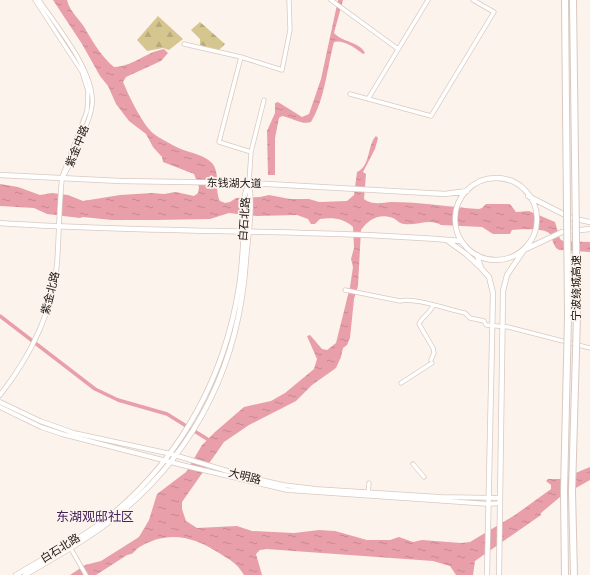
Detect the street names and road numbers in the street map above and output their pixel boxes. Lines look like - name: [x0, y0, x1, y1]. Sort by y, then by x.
- street label: 紫金中路: [63, 123, 91, 169]
- street label: 东钱湖大道: [206, 177, 262, 189]
- street label: 白石北路: [236, 197, 252, 241]
- street label: 宁波绕城高速: [570, 255, 582, 321]
- street label: 紫金北路: [39, 270, 61, 316]
- street label: 大明路: [228, 466, 262, 486]
- street label: 白石北路: [38, 531, 82, 565]

